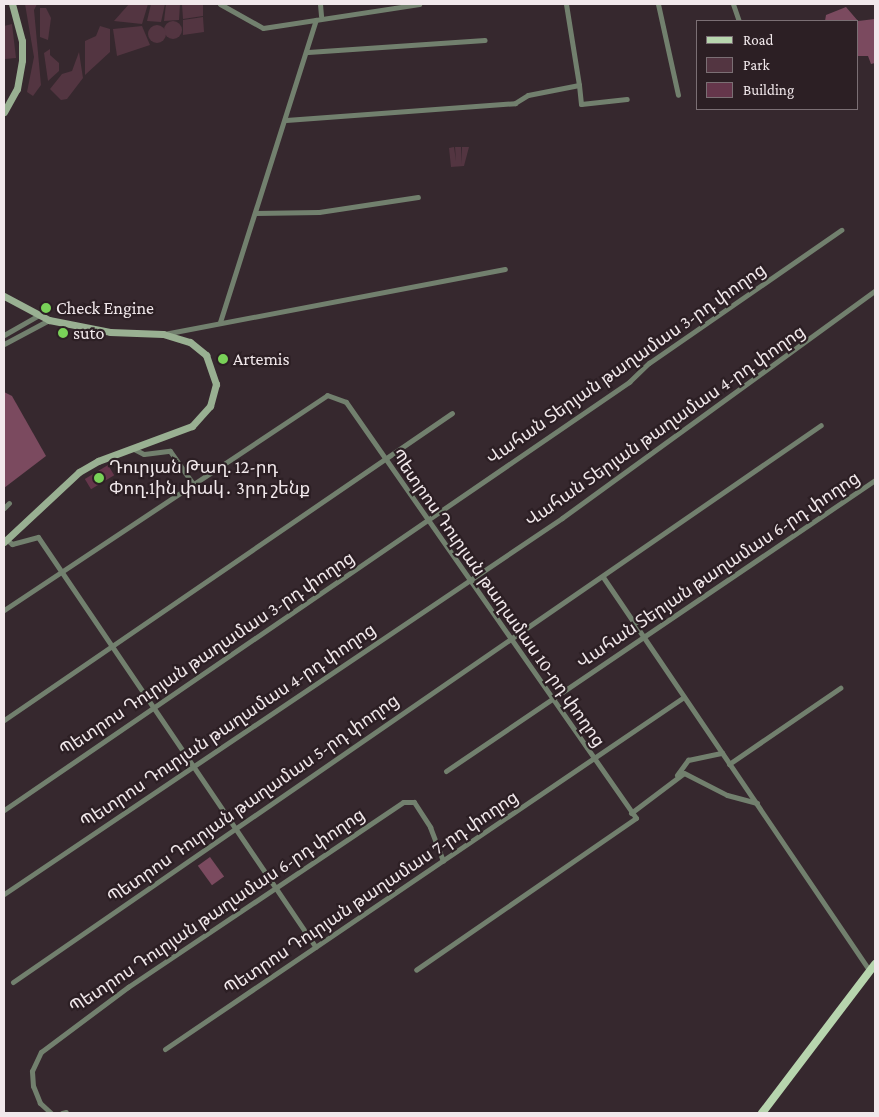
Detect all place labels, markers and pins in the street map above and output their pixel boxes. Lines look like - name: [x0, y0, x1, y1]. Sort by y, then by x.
- place label: Check Engine: [56, 297, 154, 319]
- marker: Check Engine: [40, 302, 52, 314]
- place label: suto: [73, 322, 104, 344]
- marker: suto: [57, 327, 69, 339]
- place label: Artemis: [233, 348, 290, 370]
- marker: Artemis: [217, 353, 229, 365]
- place label: Դուրյան Թաղ. 12-րդ Փող.1ին փակ․ 3րդ շենք: [109, 457, 310, 499]
- marker: Դուրյան Թաղ. 12-րդ Փող.1ին փակ․ 3րդ շենք: [93, 472, 105, 484]

